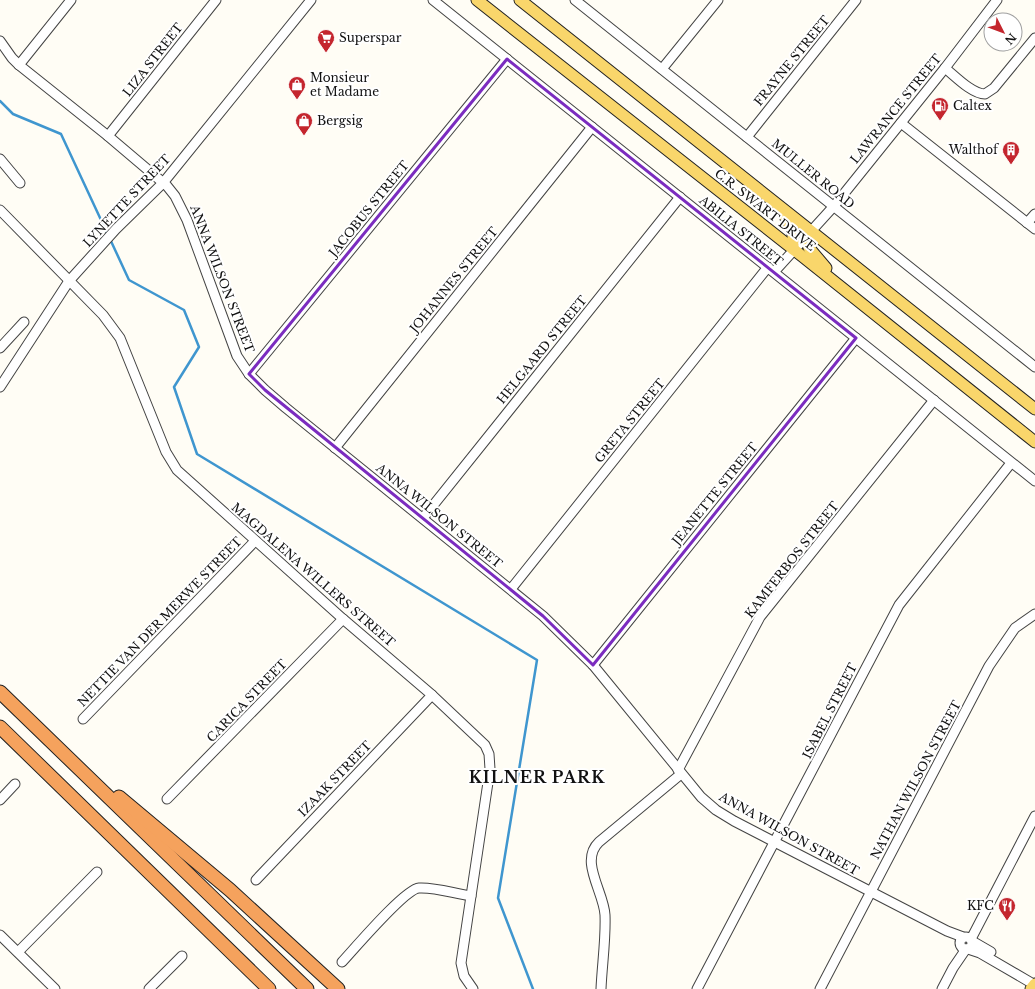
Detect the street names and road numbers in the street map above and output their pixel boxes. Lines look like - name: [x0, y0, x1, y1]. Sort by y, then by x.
- street label: FRAYNE STREET: [751, 12, 833, 109]
- street label: LIZA STREET: [119, 20, 186, 99]
- street label: LAWRANCE STREET: [847, 51, 945, 166]
- street label: MULLER ROAD: [769, 136, 858, 212]
- street label: LYNETTE STREET: [80, 151, 174, 250]
- street label: JACOBUS STREET: [324, 158, 412, 261]
- street label: C.R. SWART DRIVE: [712, 166, 819, 254]
- street label: ABILIA STREET: [696, 192, 786, 269]
- street label: ANNA WILSON STREET: [187, 202, 258, 355]
- street label: JOHANNES STREET: [405, 224, 501, 337]
- street label: HELGAARD STREET: [493, 292, 590, 407]
- street label: GRETA STREET: [591, 376, 668, 466]
- street label: JEANETTE STREET: [667, 439, 761, 549]
- street label: ANNA WILSON STREET: [373, 460, 505, 571]
- street label: KAMFERBOS STREET: [742, 498, 842, 621]
- street label: MAGDALENA WILLERS STREET: [229, 500, 398, 650]
- street label: NETTIE VAN DER MERWE STREET: [74, 533, 245, 710]
- street label: CARICA STREET: [203, 656, 290, 745]
- street label: ISABEL STREET: [799, 660, 860, 761]
- street label: NATHAN WILSON STREET: [867, 697, 964, 862]
- street label: IZAAK STREET: [295, 738, 375, 819]
- street label: ANNA WILSON STREET: [716, 788, 862, 878]

